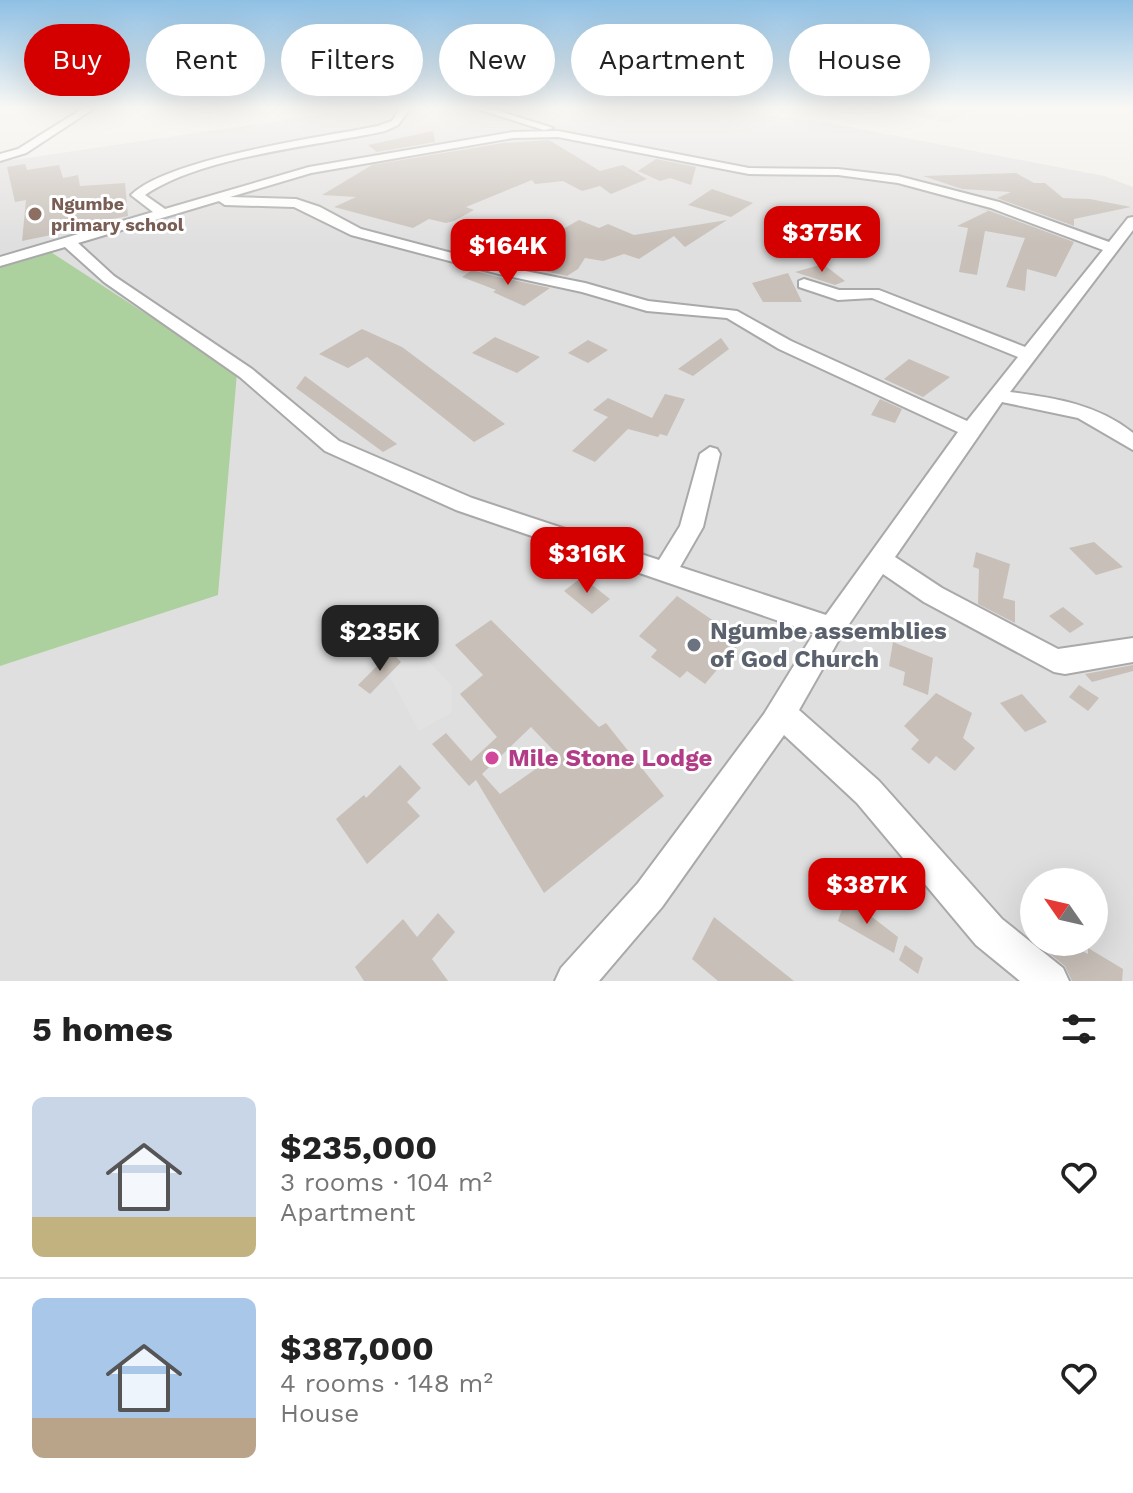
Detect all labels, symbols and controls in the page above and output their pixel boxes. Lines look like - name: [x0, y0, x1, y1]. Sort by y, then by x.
- chip: Buy: [24, 24, 130, 96]
- chip: Rent: [146, 24, 265, 96]
- chip: Filters: [281, 24, 423, 96]
- chip: New: [439, 24, 555, 96]
- chip: Apartment: [571, 24, 773, 96]
- chip: House: [789, 24, 930, 96]
- place label: Ngumbe primary school: [51, 193, 184, 235]
- marker: Ngumbe primary school: [26, 205, 44, 223]
- pin: $375K: [766, 206, 878, 274]
- text: $375K: [782, 217, 862, 247]
- pin: $164K: [452, 219, 564, 287]
- text: $164K: [469, 230, 547, 260]
- pin: $316K: [531, 527, 643, 595]
- text: $316K: [548, 538, 626, 568]
- pin: $235K: [324, 605, 436, 673]
- text: $235K: [340, 616, 420, 646]
- place label: Ngumbe assemblies of God Church: [710, 617, 947, 673]
- marker: Ngumbe assemblies of God Church: [685, 636, 703, 654]
- place label: Mile Stone Lodge: [508, 744, 713, 772]
- marker: Mile Stone Lodge: [483, 749, 501, 767]
- pin: $387K: [811, 858, 923, 926]
- north arrow: [1020, 868, 1108, 956]
- map controls: [1020, 868, 1108, 956]
- text: $387K: [826, 869, 908, 899]
- icon: filters: [1057, 1007, 1101, 1051]
- text: 5 homes: [32, 1009, 173, 1049]
- text: $235,000: [280, 1127, 437, 1167]
- icon: home: [96, 1129, 192, 1225]
- icon: heart: [1057, 1155, 1101, 1199]
- text: 3 rooms · 104 m²: [280, 1167, 492, 1197]
- text: Apartment: [280, 1197, 416, 1227]
- text: $387,000: [280, 1328, 434, 1368]
- icon: home: [96, 1330, 192, 1426]
- icon: heart: [1057, 1356, 1101, 1400]
- text: 4 rooms · 148 m²: [280, 1368, 493, 1398]
- text: House: [280, 1398, 359, 1428]

